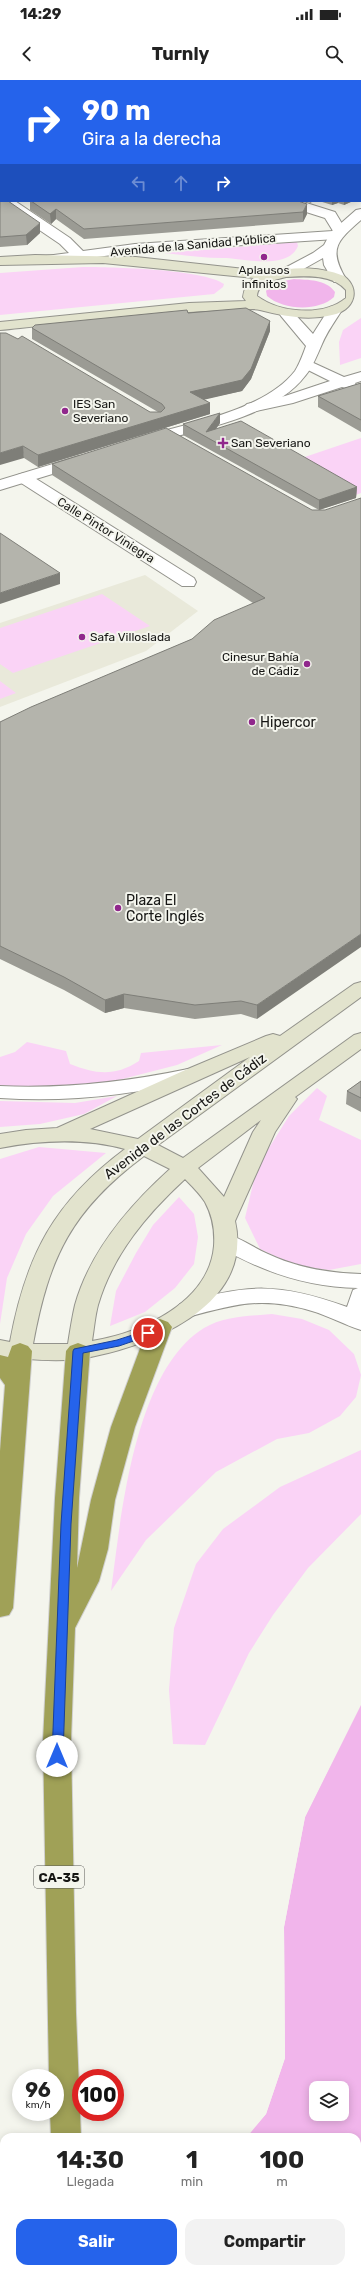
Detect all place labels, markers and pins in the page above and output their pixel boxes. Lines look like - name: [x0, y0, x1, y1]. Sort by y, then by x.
- marker: Aplausos infinitos: [259, 252, 269, 262]
- place label: Aplausos infinitos: [238, 263, 290, 291]
- place label: IES San Severiano: [73, 397, 128, 425]
- marker: IES San Severiano: [60, 406, 70, 416]
- place label: San Severiano: [231, 436, 311, 450]
- marker: San Severiano: [218, 438, 228, 448]
- place label: Safa Villoslada: [90, 630, 171, 644]
- marker: Safa Villoslada: [77, 632, 87, 642]
- place label: Cinesur Bahía de Cádiz: [222, 650, 299, 678]
- marker: Cinesur Bahía de Cádiz: [302, 659, 312, 669]
- place label: Hipercor: [260, 714, 317, 731]
- marker: Hipercor: [247, 717, 257, 727]
- place label: Plaza El Corte Inglés: [126, 892, 204, 925]
- marker: Plaza El Corte Inglés: [113, 903, 123, 913]
- pin: [131, 1316, 165, 1350]

